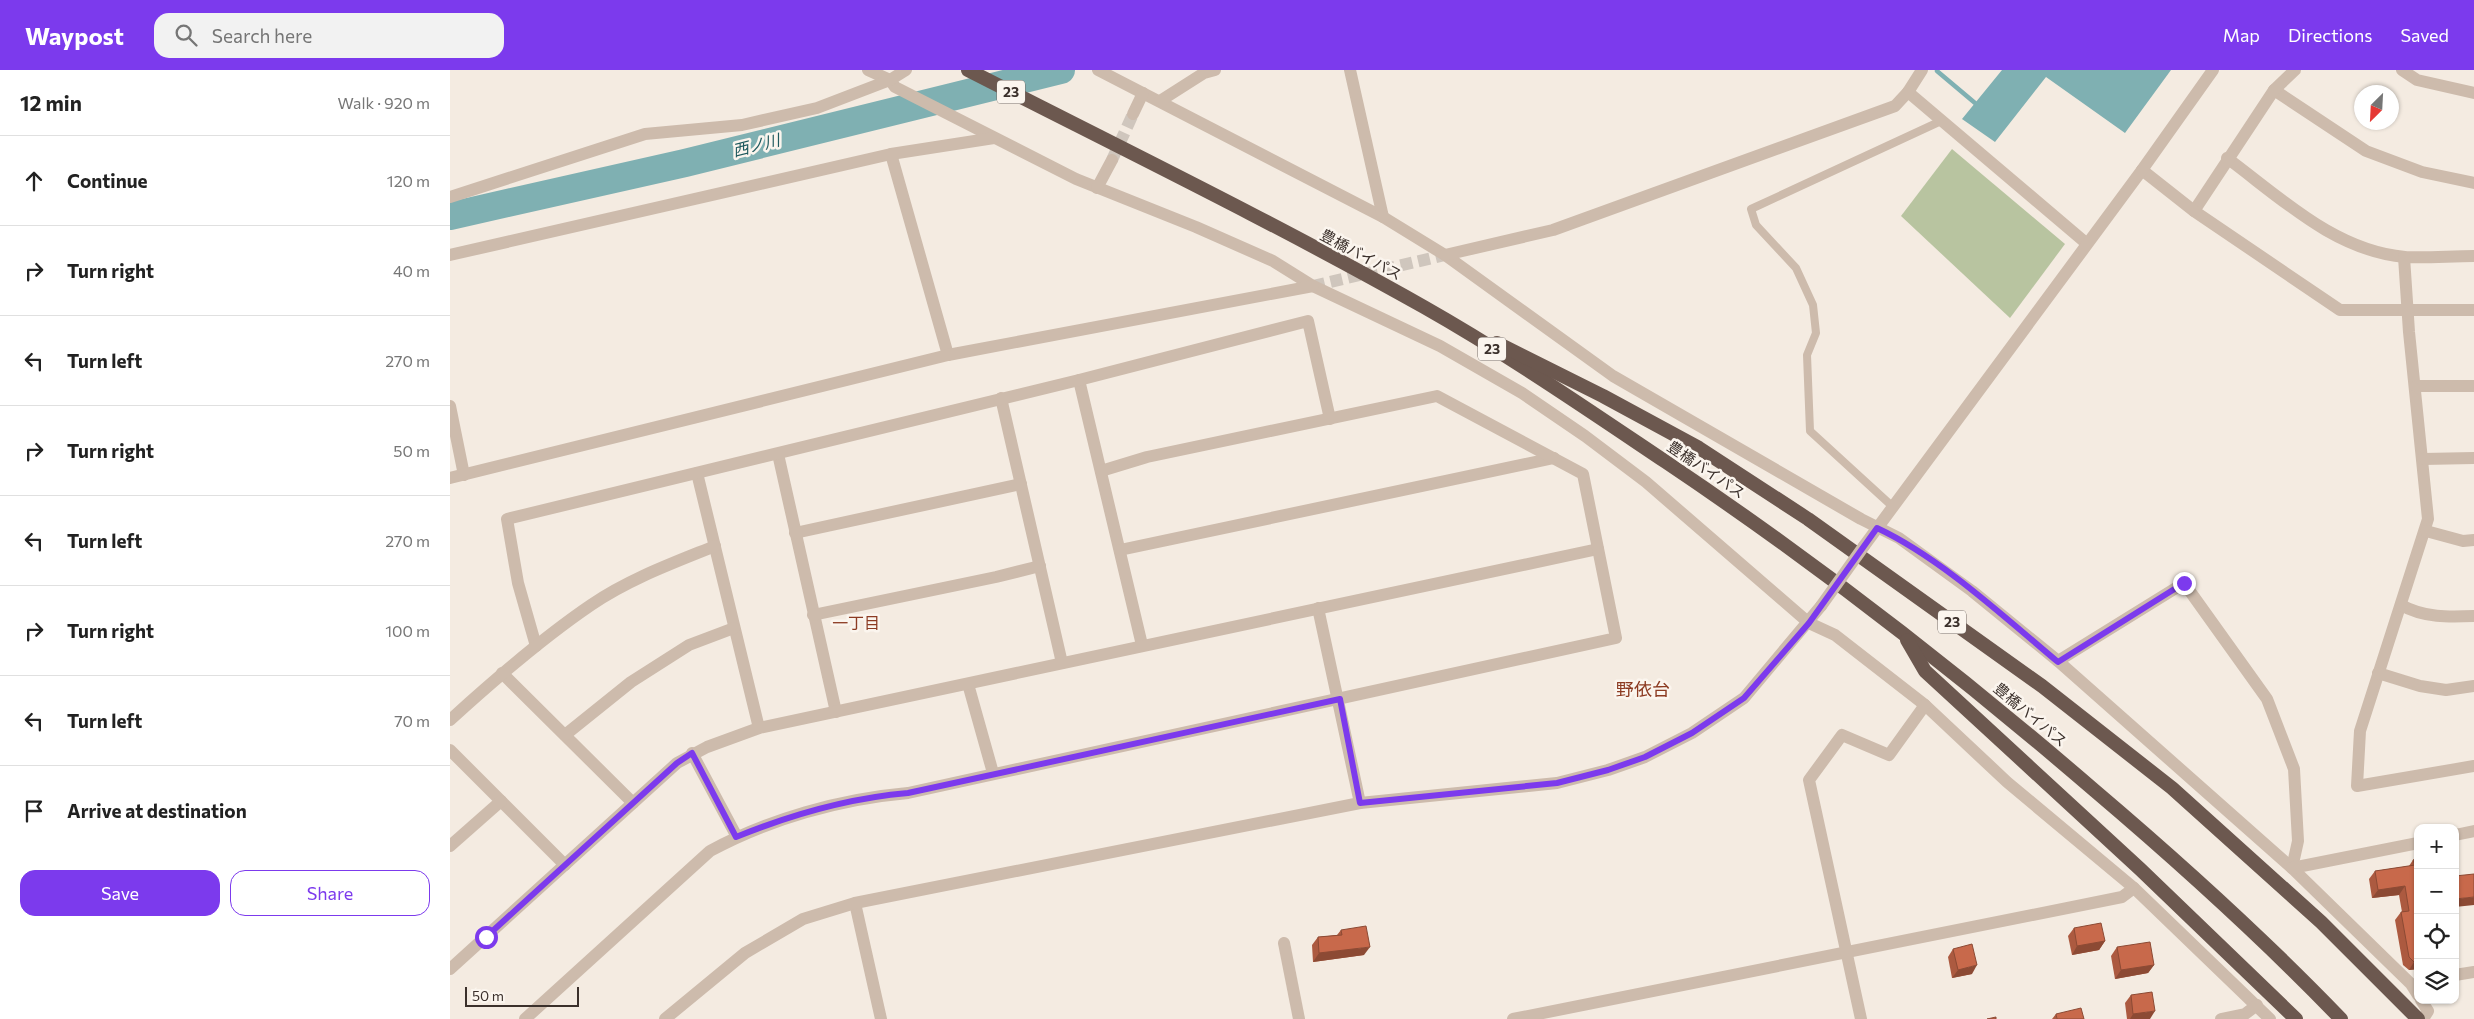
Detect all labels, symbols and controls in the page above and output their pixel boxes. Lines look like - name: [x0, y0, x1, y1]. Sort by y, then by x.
- search box: [154, 13, 504, 58]
- text: Waypost: [25, 21, 124, 50]
- icon: search: [172, 21, 200, 49]
- text: Search here: [212, 24, 312, 47]
- text: Map: [2223, 24, 2260, 46]
- text: Directions: [2288, 24, 2372, 46]
- text: Saved: [2400, 24, 2449, 46]
- road number: 23: [997, 81, 1025, 104]
- north arrow: [2354, 85, 2399, 130]
- text: 12 min: [20, 90, 82, 115]
- text: Walk · 920 m: [338, 93, 430, 112]
- water label: 西ノ川: [730, 129, 783, 160]
- icon: ahead: [20, 167, 48, 195]
- text: Continue: [67, 169, 147, 192]
- text: 120 m: [387, 171, 430, 190]
- street label: 豊橋バイパス: [1318, 225, 1405, 283]
- icon: right: [20, 257, 48, 285]
- text: Turn right: [67, 259, 154, 282]
- text: 40 m: [393, 261, 430, 280]
- road number: 23: [1478, 338, 1506, 360]
- icon: left: [20, 347, 48, 375]
- text: Turn left: [67, 349, 142, 372]
- text: 270 m: [385, 351, 430, 370]
- icon: right: [20, 437, 48, 465]
- street label: 豊橋バイパス: [1664, 437, 1749, 502]
- text: Turn right: [67, 439, 154, 462]
- text: 50 m: [393, 441, 430, 460]
- icon: left: [20, 527, 48, 555]
- text: Turn left: [67, 529, 142, 552]
- text: 270 m: [385, 531, 430, 550]
- route end: [2173, 572, 2196, 595]
- road number: 23: [1938, 610, 1966, 634]
- district label: 一丁目: [832, 613, 880, 632]
- icon: right: [20, 617, 48, 645]
- text: Turn right: [67, 619, 154, 642]
- text: 100 m: [385, 621, 430, 640]
- district label: 野依台: [1616, 678, 1670, 700]
- street label: 豊橋バイパス: [1990, 679, 2071, 750]
- icon: left: [20, 707, 48, 735]
- text: Turn left: [67, 709, 142, 732]
- text: 70 m: [394, 711, 430, 730]
- icon: arrive: [20, 797, 48, 825]
- text: Arrive at destination: [67, 799, 247, 822]
- map controls: [2414, 824, 2459, 1004]
- button: +: [2414, 824, 2459, 869]
- button: −: [2414, 869, 2459, 914]
- button: Save: [20, 870, 220, 916]
- button: Share: [230, 870, 430, 916]
- button: locate: [2414, 914, 2459, 959]
- route start: [475, 926, 498, 949]
- button: layers: [2414, 959, 2459, 1004]
- scale bar: [465, 984, 579, 1007]
- text: 50 m: [472, 987, 504, 1004]

